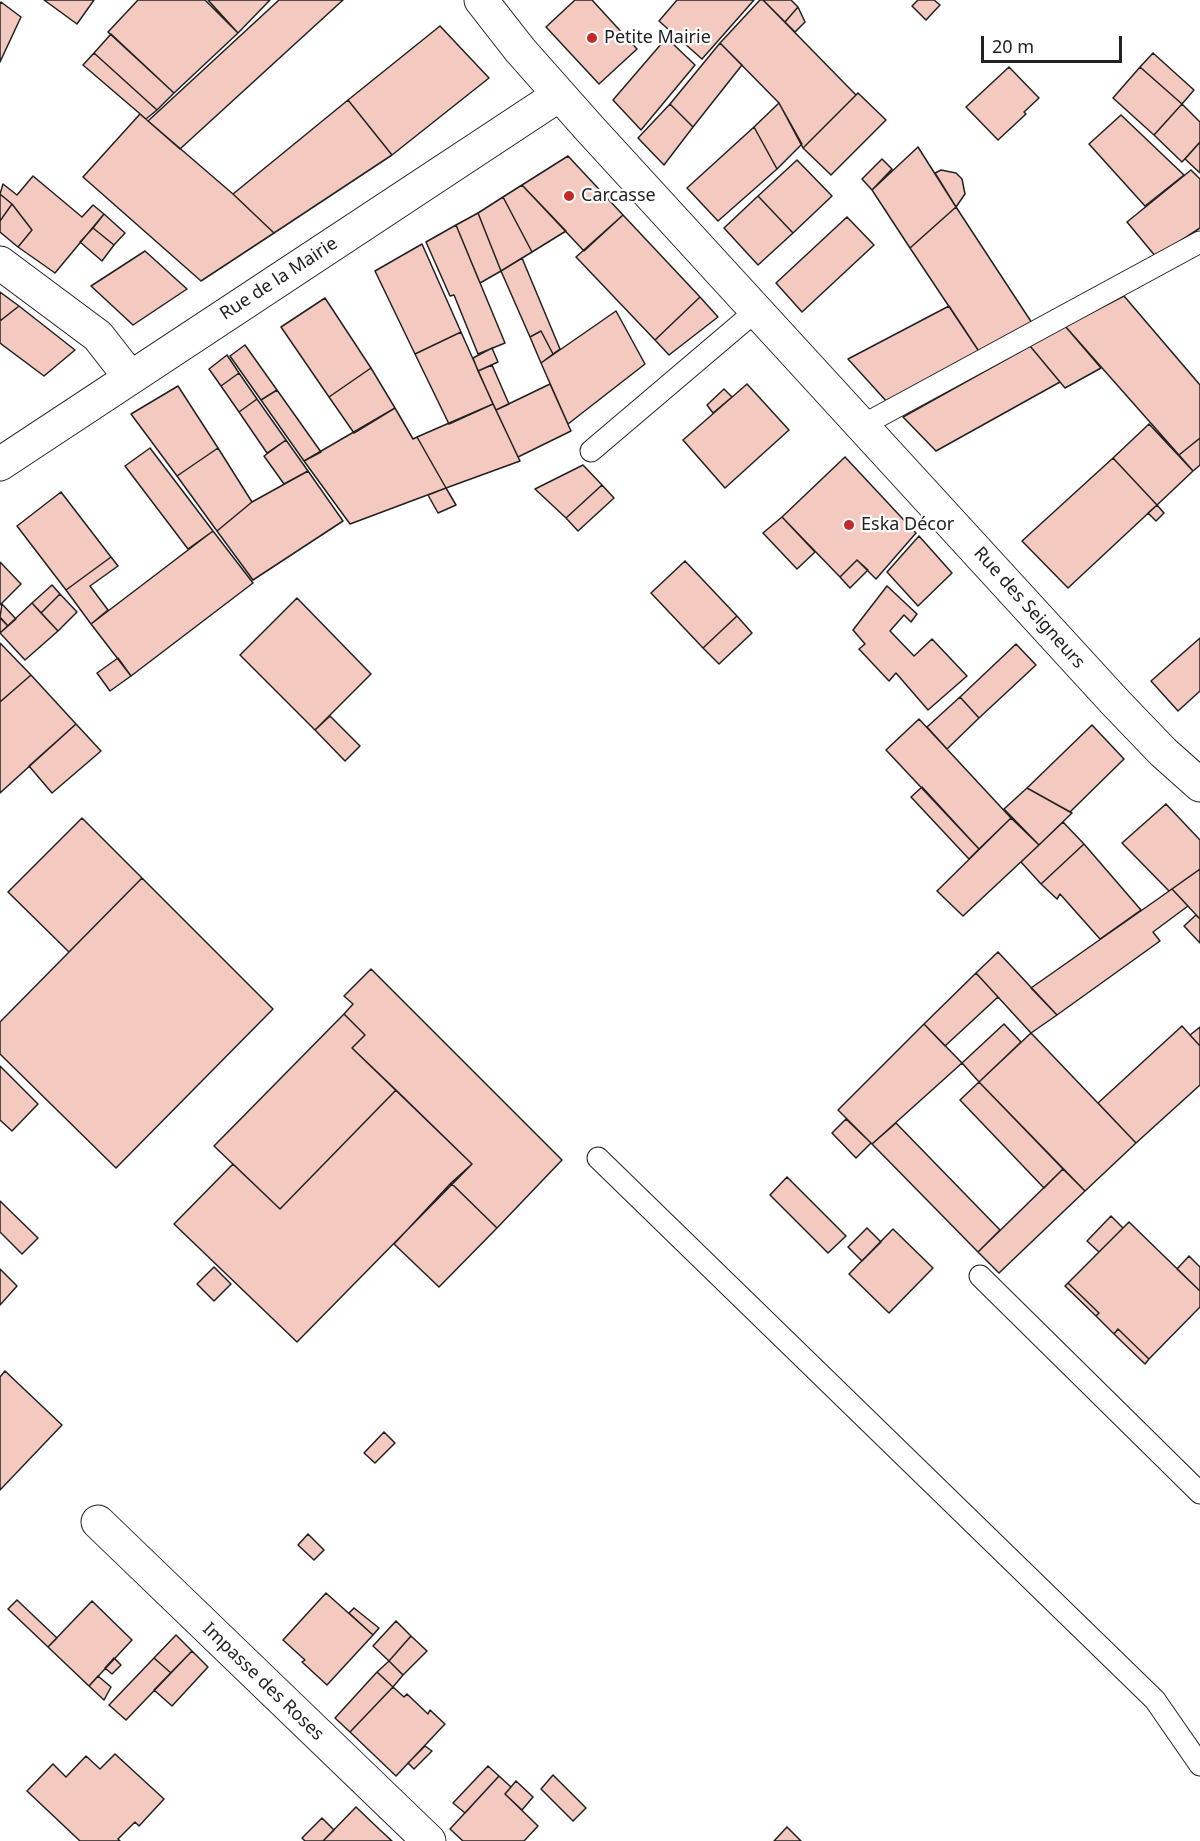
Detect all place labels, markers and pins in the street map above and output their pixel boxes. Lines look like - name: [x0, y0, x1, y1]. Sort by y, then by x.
- place label: Petite Mairie: [604, 27, 711, 49]
- marker: Petite Mairie: [585, 31, 599, 45]
- place label: Carcasse: [581, 185, 656, 207]
- marker: Carcasse: [562, 189, 576, 203]
- place label: Eska Décor: [861, 514, 954, 536]
- marker: Eska Décor: [842, 518, 856, 532]

